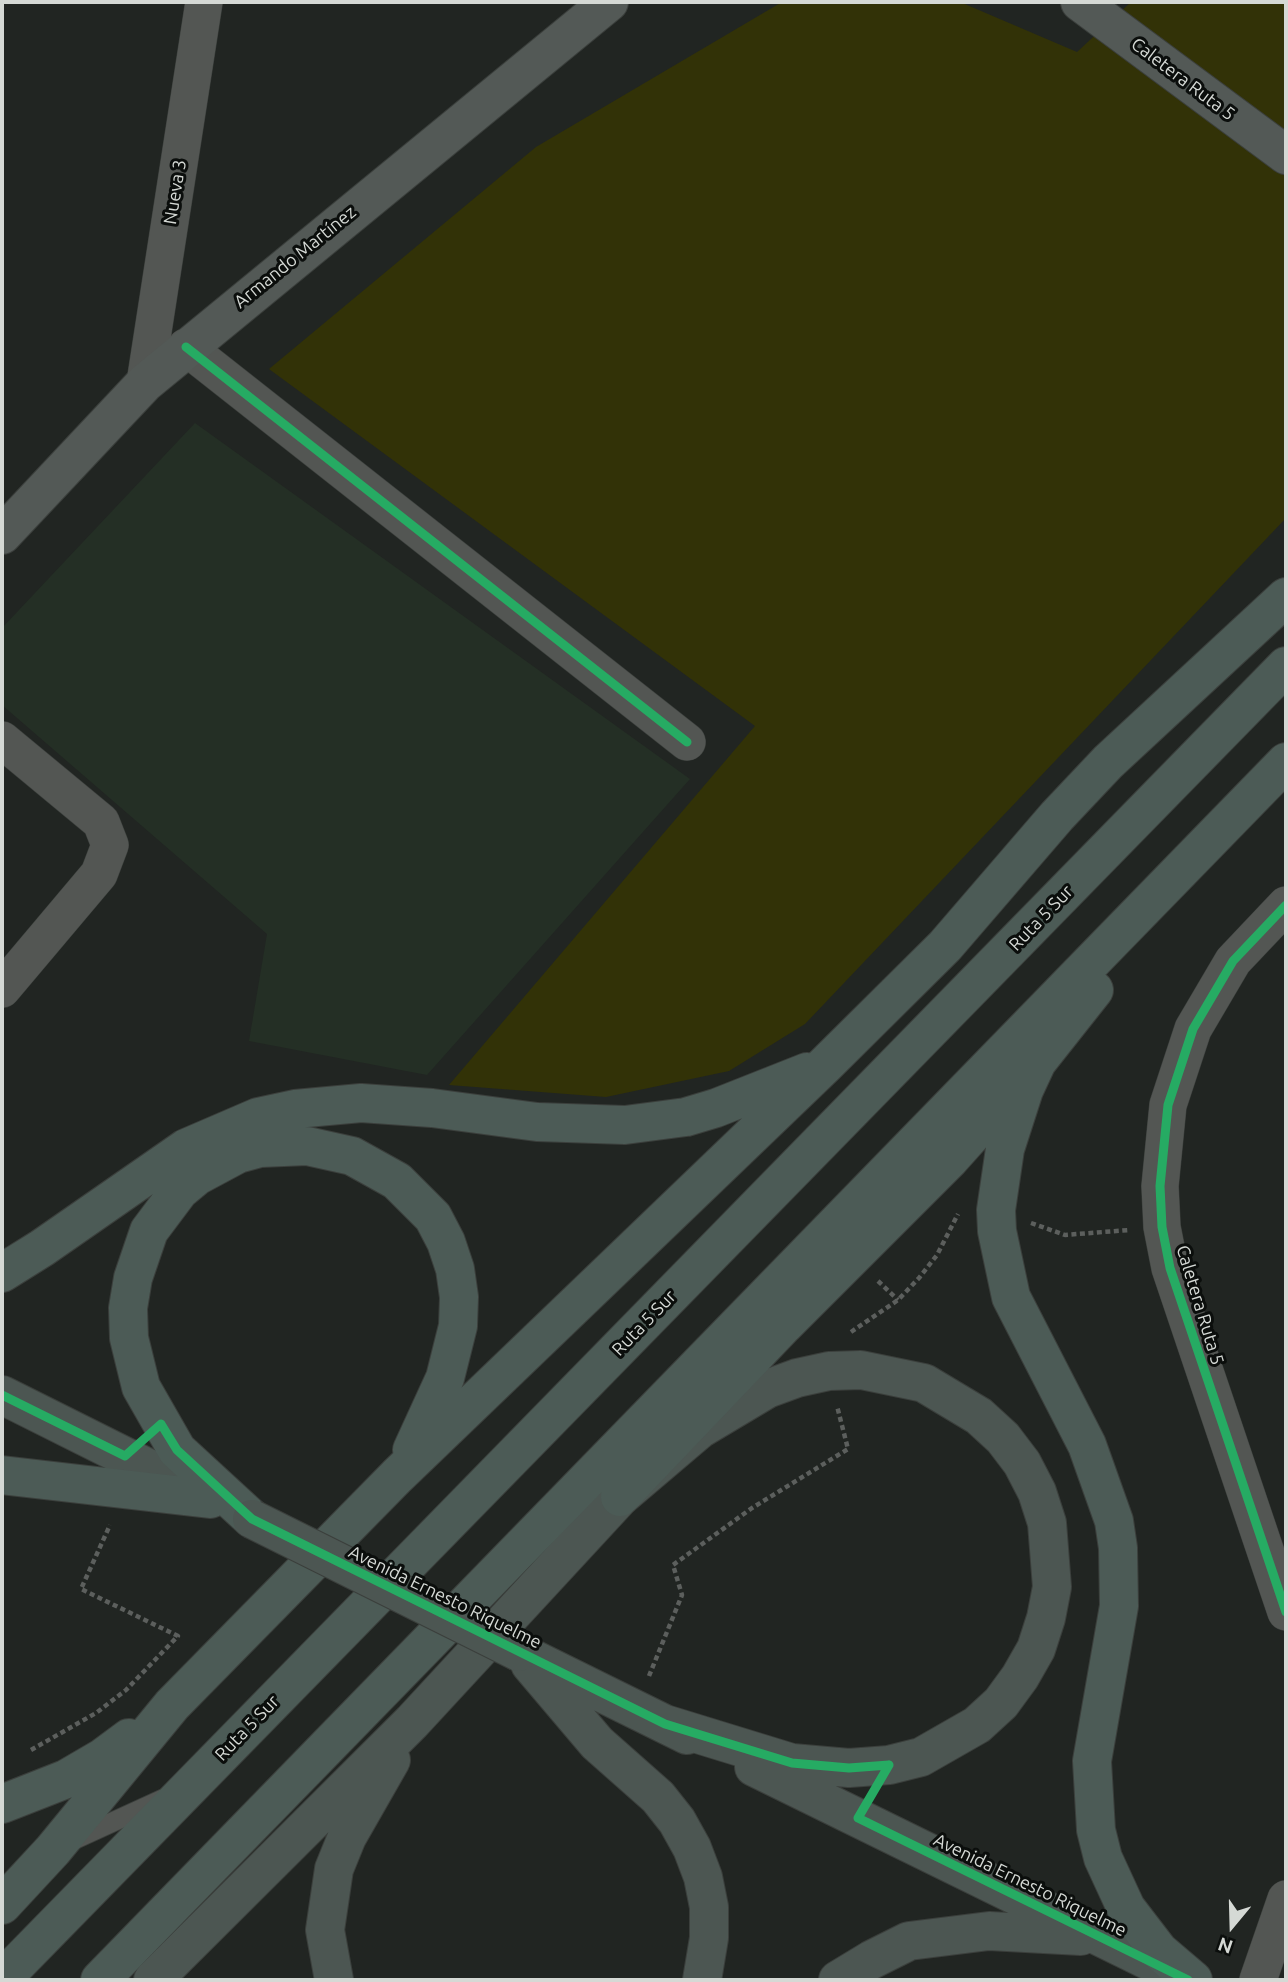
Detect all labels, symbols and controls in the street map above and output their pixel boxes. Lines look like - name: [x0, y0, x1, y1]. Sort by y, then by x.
- street label: Caletera Ruta 5: [1127, 33, 1239, 125]
- street label: Nueva 3: [159, 158, 191, 226]
- street label: Armando Martínez: [230, 201, 360, 313]
- street label: Ruta 5 Sur: [1005, 881, 1077, 955]
- street label: Caletera Ruta 5: [1172, 1242, 1228, 1368]
- street label: Ruta 5 Sur: [608, 1286, 680, 1360]
- street label: Avenida Ernesto Riquelme: [345, 1541, 545, 1653]
- street label: Ruta 5 Sur: [211, 1691, 283, 1765]
- street label: Avenida Ernesto Riquelme: [930, 1829, 1130, 1941]
- north arrow: [1197, 1891, 1267, 1961]
- text: N: [1215, 1933, 1235, 1959]

